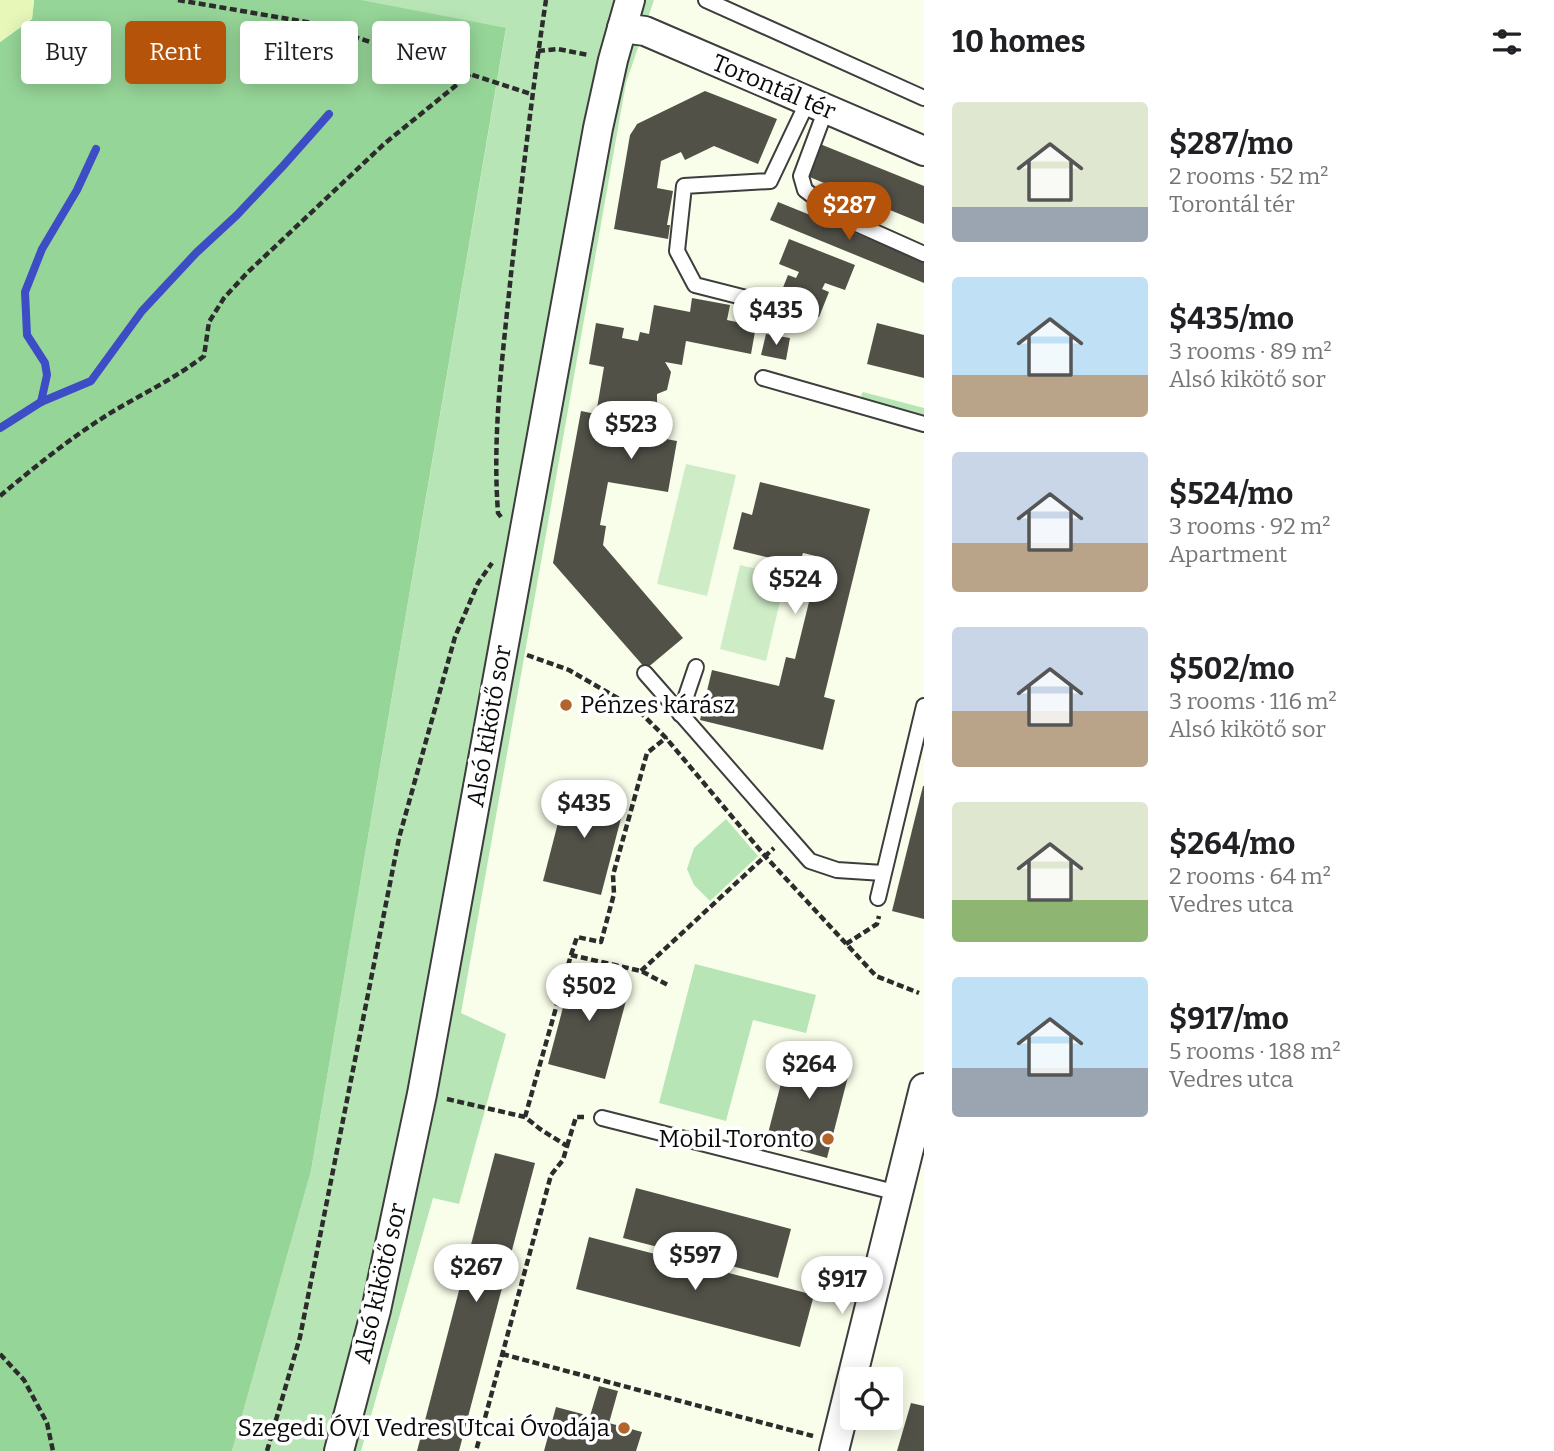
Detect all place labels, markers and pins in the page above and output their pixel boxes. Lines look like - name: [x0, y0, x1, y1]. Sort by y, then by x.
- pin: $287: [808, 182, 890, 242]
- pin: $435: [735, 288, 817, 347]
- pin: $523: [590, 402, 672, 461]
- pin: $524: [754, 556, 836, 616]
- place label: Pénzes kárász: [580, 691, 735, 719]
- marker: Pénzes kárász: [558, 697, 574, 713]
- pin: $435: [543, 780, 625, 840]
- pin: $502: [548, 964, 630, 1023]
- pin: $264: [768, 1042, 850, 1101]
- place label: Mobil Toronto: [659, 1125, 814, 1153]
- marker: Mobil Toronto: [820, 1131, 836, 1147]
- pin: $597: [654, 1232, 736, 1292]
- pin: $267: [435, 1244, 517, 1304]
- pin: $917: [801, 1256, 883, 1316]
- place label: Szegedi ÓVI Vedres Utcai Óvodája: [238, 1414, 610, 1442]
- marker: Szegedi ÓVI Vedres Utcai Óvodája: [616, 1420, 632, 1436]

